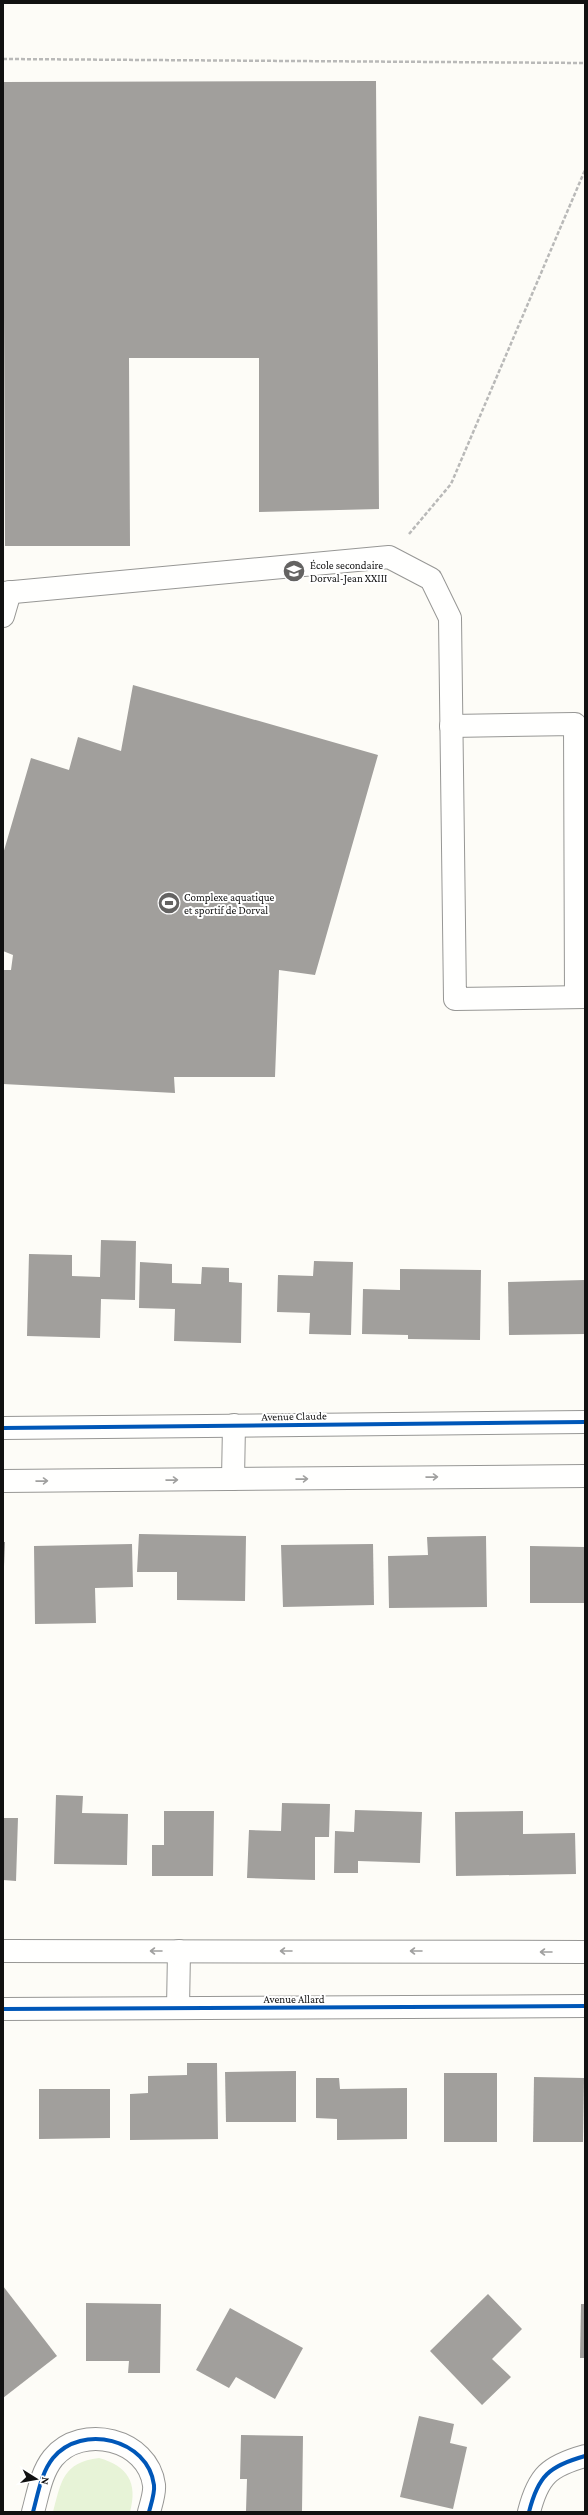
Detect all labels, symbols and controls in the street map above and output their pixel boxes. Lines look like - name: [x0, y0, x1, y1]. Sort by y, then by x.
- school or university icon: École secondaire Dorval-Jean XXIII: [281, 558, 307, 584]
- place label: École secondaire Dorval-Jean XXIII: [310, 559, 387, 585]
- sports icon: Complexe aquatique et sportif de Dorval: [156, 890, 182, 916]
- place label: Complexe aquatique et sportif de Dorval: [184, 891, 275, 917]
- street label: Avenue Claude: [261, 1409, 327, 1423]
- one-way arrow: [425, 1474, 438, 1481]
- one-way arrow: [295, 1475, 308, 1483]
- one-way arrow: [165, 1476, 178, 1484]
- one-way arrow: [35, 1477, 48, 1485]
- one-way arrow: [150, 1947, 163, 1955]
- one-way arrow: [280, 1947, 293, 1955]
- one-way arrow: [410, 1947, 423, 1955]
- one-way arrow: [540, 1948, 553, 1956]
- street label: Avenue Allard: [263, 1993, 325, 2005]
- north arrow: [16, 2459, 56, 2499]
- text: N: [39, 2476, 52, 2486]

